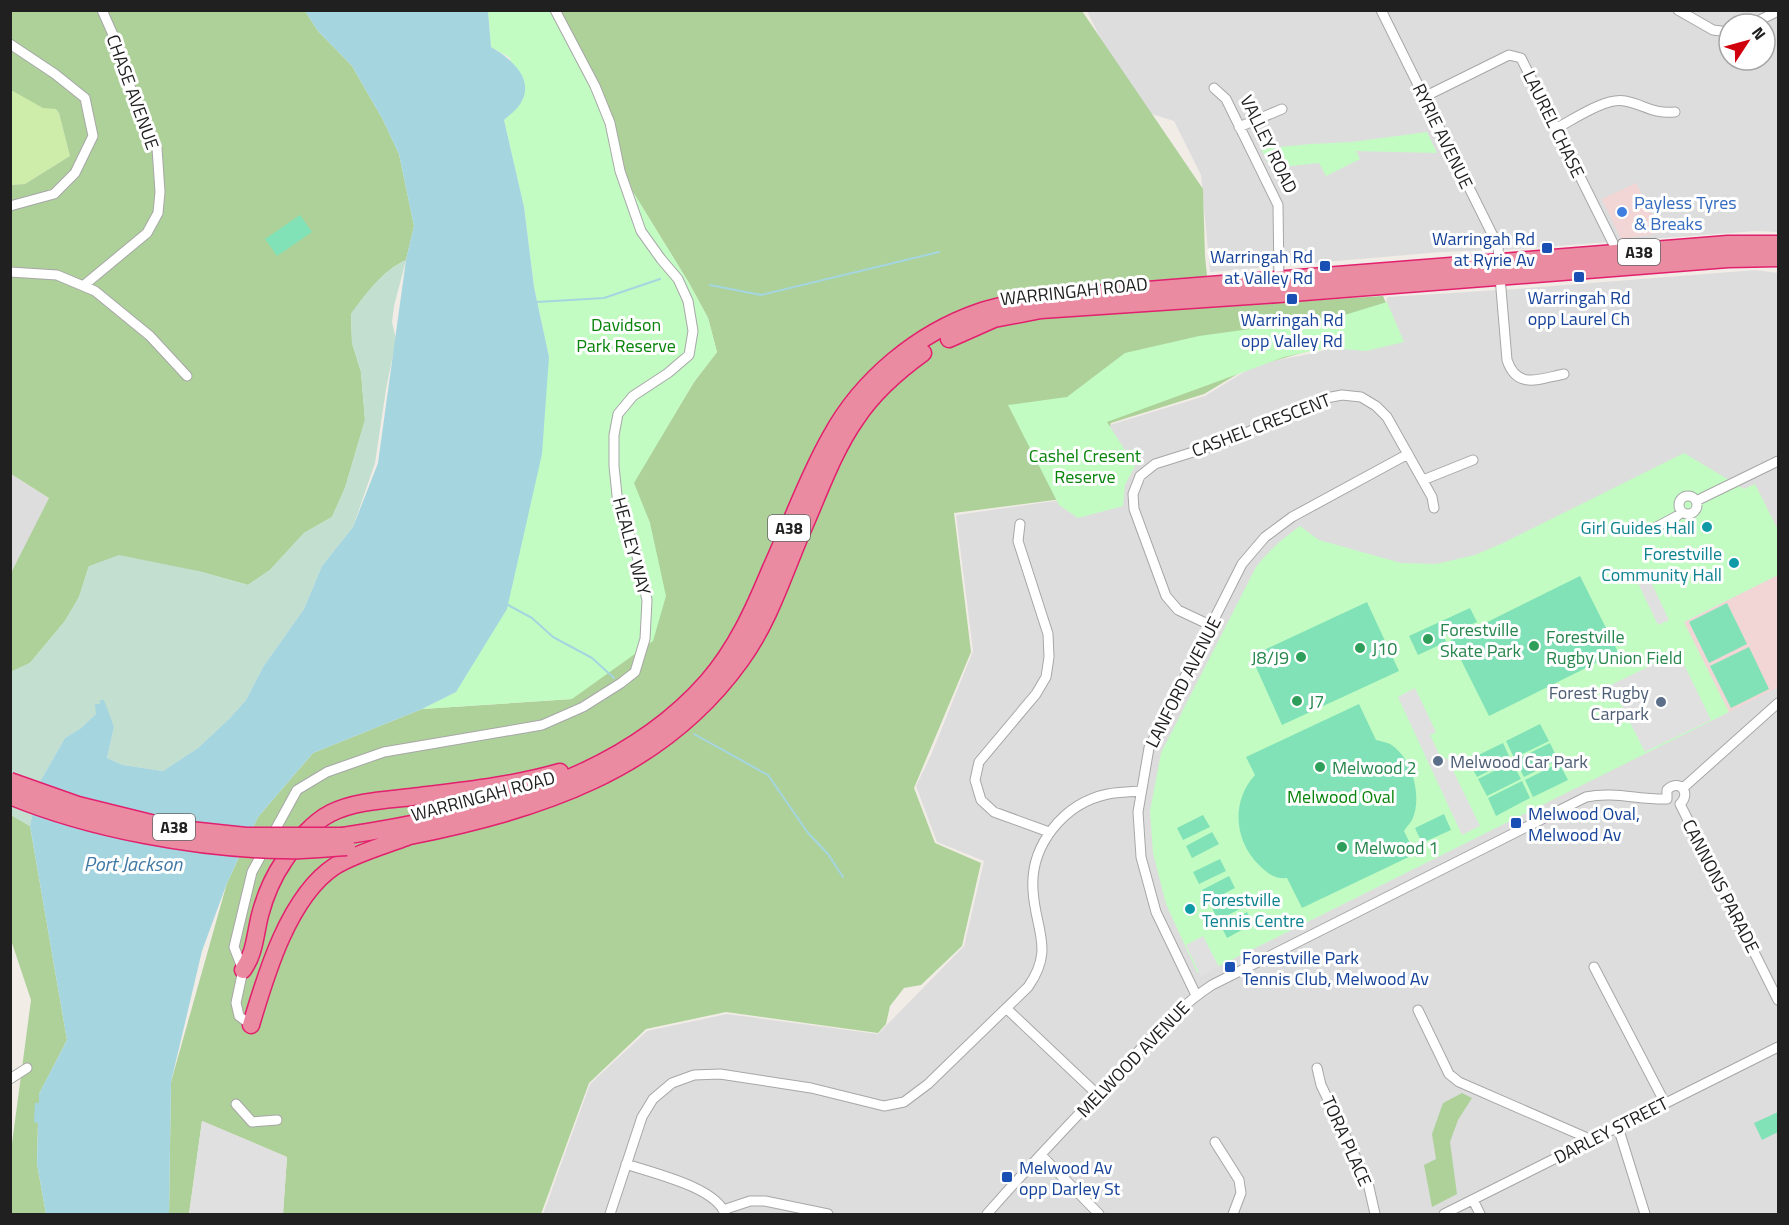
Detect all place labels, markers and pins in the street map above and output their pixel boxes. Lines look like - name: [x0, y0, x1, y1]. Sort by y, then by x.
- place label: Payless Tyres & Breaks: [1634, 189, 1737, 237]
- marker: Payless Tyres & Breaks: [1615, 205, 1629, 219]
- place label: Warringah Rd at Ryrie Av: [1432, 225, 1535, 273]
- marker: Warringah Rd at Ryrie Av: [1540, 241, 1554, 255]
- place label: Warringah Rd at Valley Rd: [1210, 243, 1313, 291]
- marker: Warringah Rd at Valley Rd: [1318, 259, 1332, 273]
- marker: Warringah Rd opp Laurel Ch: [1572, 270, 1586, 284]
- place label: Warringah Rd opp Laurel Ch: [1527, 284, 1631, 332]
- marker: Warringah Rd opp Valley Rd: [1285, 292, 1299, 306]
- place label: Warringah Rd opp Valley Rd: [1240, 306, 1344, 354]
- place label: Girl Guides Hall: [1581, 514, 1695, 541]
- marker: Girl Guides Hall: [1700, 520, 1714, 534]
- place label: Forestville Community Hall: [1601, 540, 1722, 588]
- marker: Forestville Community Hall: [1727, 556, 1741, 570]
- place label: Forestville Skate Park: [1440, 616, 1522, 664]
- place label: Forestville Rugby Union Field: [1546, 623, 1682, 671]
- marker: Forestville Skate Park: [1421, 632, 1435, 646]
- place label: J10: [1372, 635, 1397, 662]
- marker: Forestville Rugby Union Field: [1527, 639, 1541, 653]
- marker: J10: [1353, 641, 1367, 655]
- place label: J8/J9: [1251, 644, 1289, 671]
- marker: J8/J9: [1294, 650, 1308, 664]
- place label: Forest Rugby Carpark: [1549, 679, 1649, 727]
- place label: J7: [1309, 688, 1324, 715]
- marker: J7: [1290, 694, 1304, 708]
- marker: Forest Rugby Carpark: [1654, 695, 1668, 709]
- place label: Melwood Car Park: [1450, 748, 1588, 775]
- place label: Melwood 2: [1332, 754, 1416, 781]
- marker: Melwood Car Park: [1431, 754, 1445, 768]
- marker: Melwood 2: [1313, 760, 1327, 774]
- place label: Melwood Oval, Melwood Av: [1528, 800, 1640, 848]
- marker: Melwood Oval, Melwood Av: [1509, 816, 1523, 830]
- place label: Melwood 1: [1354, 834, 1438, 861]
- marker: Melwood 1: [1335, 840, 1349, 854]
- place label: Forestville Tennis Centre: [1202, 886, 1304, 934]
- marker: Forestville Tennis Centre: [1183, 902, 1197, 916]
- place label: Forestville Park Tennis Club, Melwood Av: [1242, 944, 1429, 992]
- marker: Forestville Park Tennis Club, Melwood Av: [1223, 960, 1237, 974]
- place label: Melwood Av opp Darley St: [1019, 1154, 1121, 1202]
- marker: Melwood Av opp Darley St: [1000, 1170, 1014, 1184]

